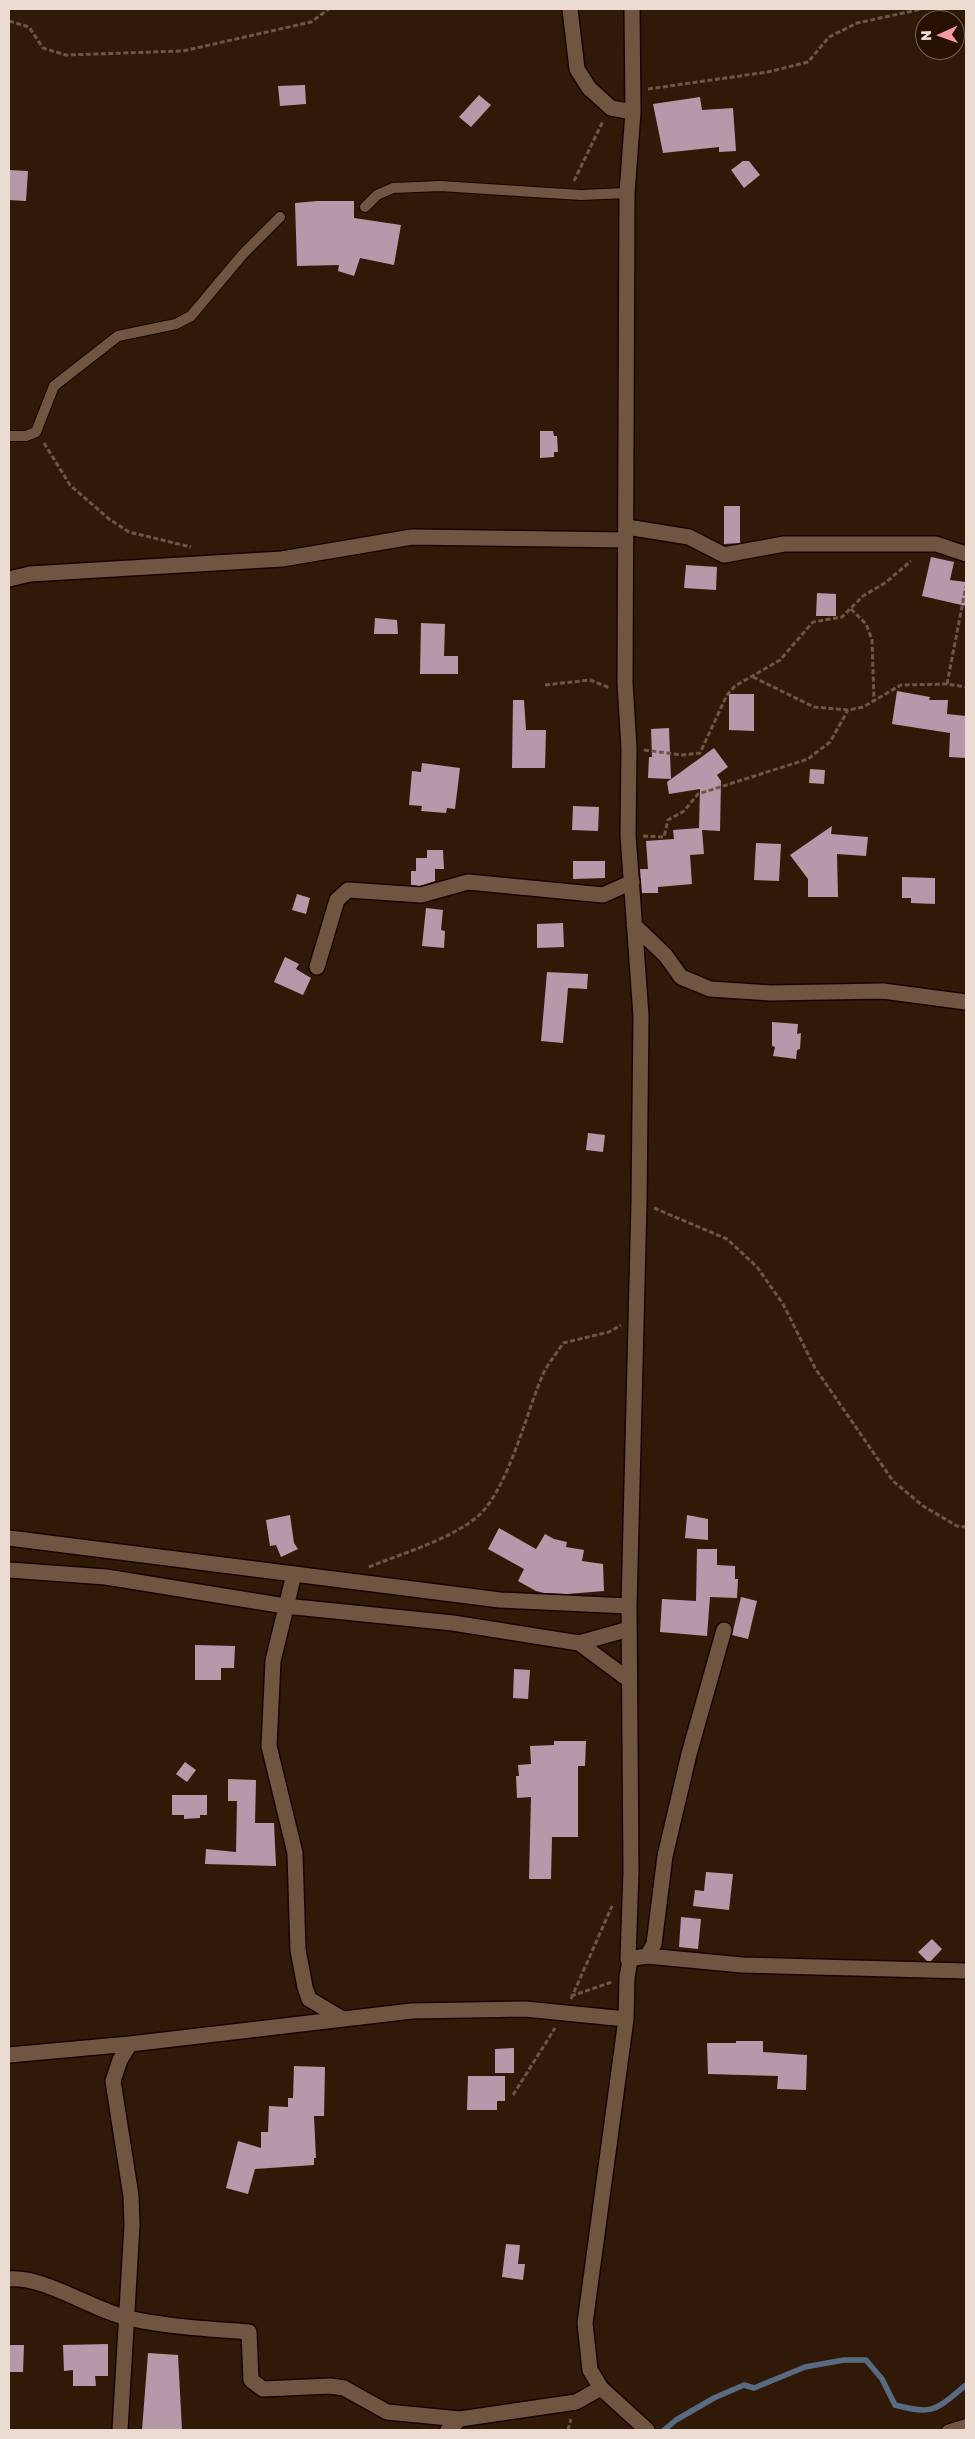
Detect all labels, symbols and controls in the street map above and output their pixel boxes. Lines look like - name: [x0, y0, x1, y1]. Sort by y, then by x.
- north arrow: [915, 10, 965, 60]
- text: N: [917, 30, 934, 41]

